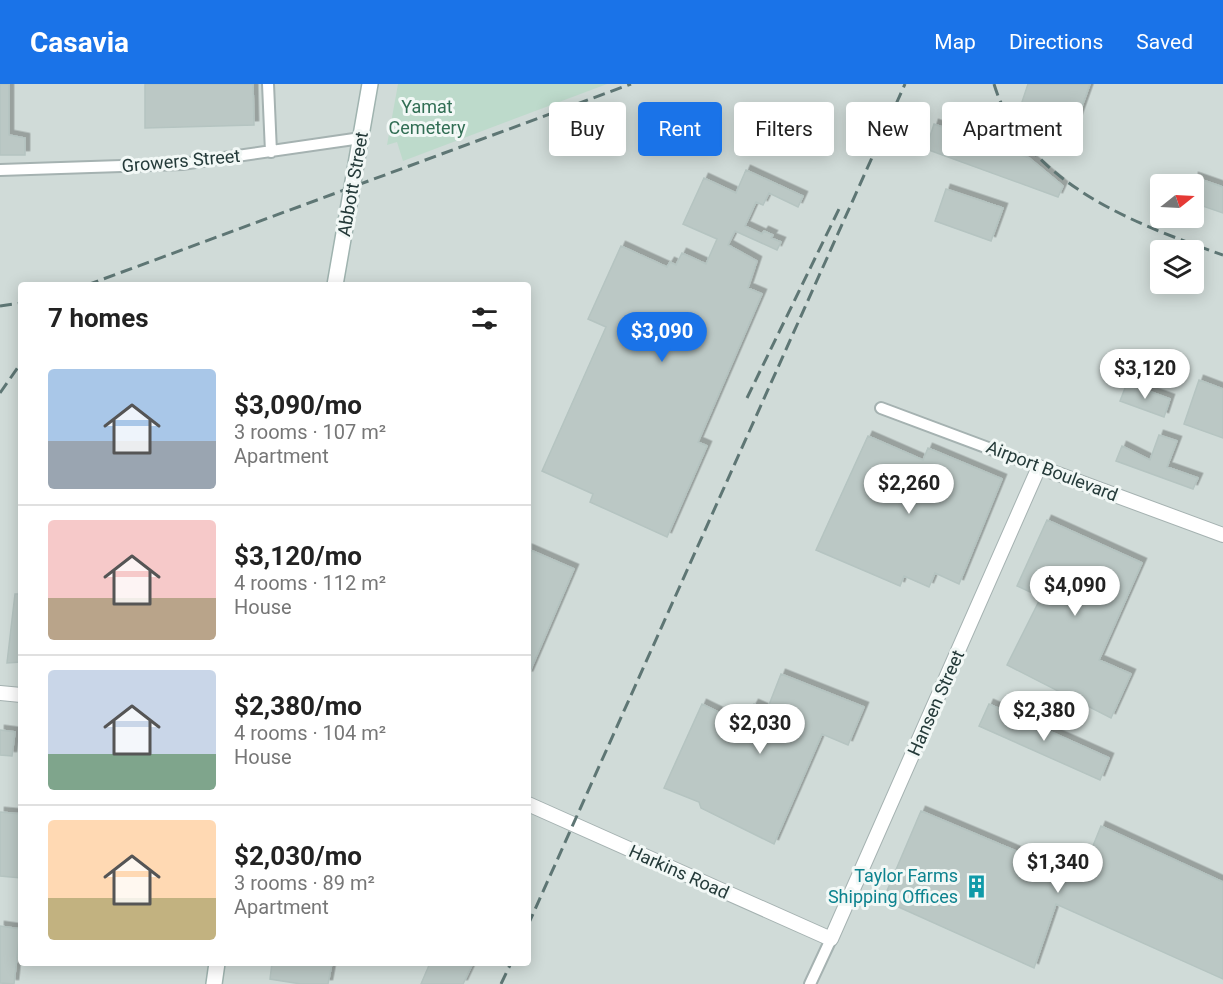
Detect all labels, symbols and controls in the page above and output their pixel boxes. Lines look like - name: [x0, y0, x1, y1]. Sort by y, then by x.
- text: Casavia: [30, 26, 129, 59]
- text: Map: [934, 30, 976, 54]
- text: Directions: [1009, 30, 1103, 54]
- text: Saved: [1136, 30, 1193, 54]
- park label: Yamat Cemetery: [389, 96, 466, 138]
- chip: Buy: [549, 102, 626, 156]
- chip: Rent: [638, 102, 722, 156]
- chip: Filters: [734, 102, 834, 156]
- chip: New: [846, 102, 930, 156]
- chip: Apartment: [942, 102, 1083, 156]
- street label: Abbott Street: [333, 130, 372, 238]
- street label: Growers Street: [121, 145, 241, 176]
- north arrow: [1150, 174, 1204, 228]
- map controls: [1150, 174, 1204, 294]
- button: layers: [1150, 240, 1204, 294]
- icon: filters: [468, 302, 501, 335]
- text: 7 homes: [48, 303, 149, 333]
- pin: $3,090: [613, 312, 711, 363]
- text: $3,090: [631, 319, 693, 343]
- pin: $3,120: [1096, 349, 1194, 400]
- text: $3,120: [1114, 356, 1176, 380]
- text: $3,090/mo: [234, 390, 362, 420]
- icon: home: [96, 393, 168, 465]
- text: 3 rooms · 107 m²: [234, 420, 386, 444]
- street label: Airport Boulevard: [983, 436, 1121, 505]
- text: Apartment: [234, 444, 329, 468]
- pin: $2,260: [860, 464, 958, 515]
- text: $2,260: [878, 471, 940, 495]
- text: $3,120/mo: [234, 541, 362, 571]
- icon: home: [96, 544, 168, 616]
- pin: $4,090: [1026, 566, 1124, 617]
- text: 4 rooms · 112 m²: [234, 571, 386, 595]
- text: $4,090: [1044, 573, 1106, 597]
- text: House: [234, 595, 292, 619]
- street label: Hansen Street: [903, 647, 968, 759]
- text: $2,380/mo: [234, 691, 362, 721]
- pin: $2,380: [995, 691, 1093, 742]
- icon: home: [96, 694, 168, 766]
- text: $2,380: [1013, 698, 1075, 722]
- pin: $2,030: [711, 704, 809, 755]
- text: $2,030: [729, 711, 791, 735]
- text: 4 rooms · 104 m²: [234, 721, 386, 745]
- text: House: [234, 745, 292, 769]
- street label: Harkins Road: [626, 840, 732, 903]
- text: $2,030/mo: [234, 841, 362, 871]
- pin: $1,340: [1009, 843, 1107, 894]
- icon: home: [96, 844, 168, 916]
- text: $1,340: [1027, 850, 1089, 874]
- place label: Taylor Farms Shipping Offices: [828, 865, 958, 907]
- text: 3 rooms · 89 m²: [234, 871, 375, 895]
- building icon: Taylor Farms Shipping Offices: [963, 873, 989, 899]
- text: Apartment: [234, 895, 329, 919]

